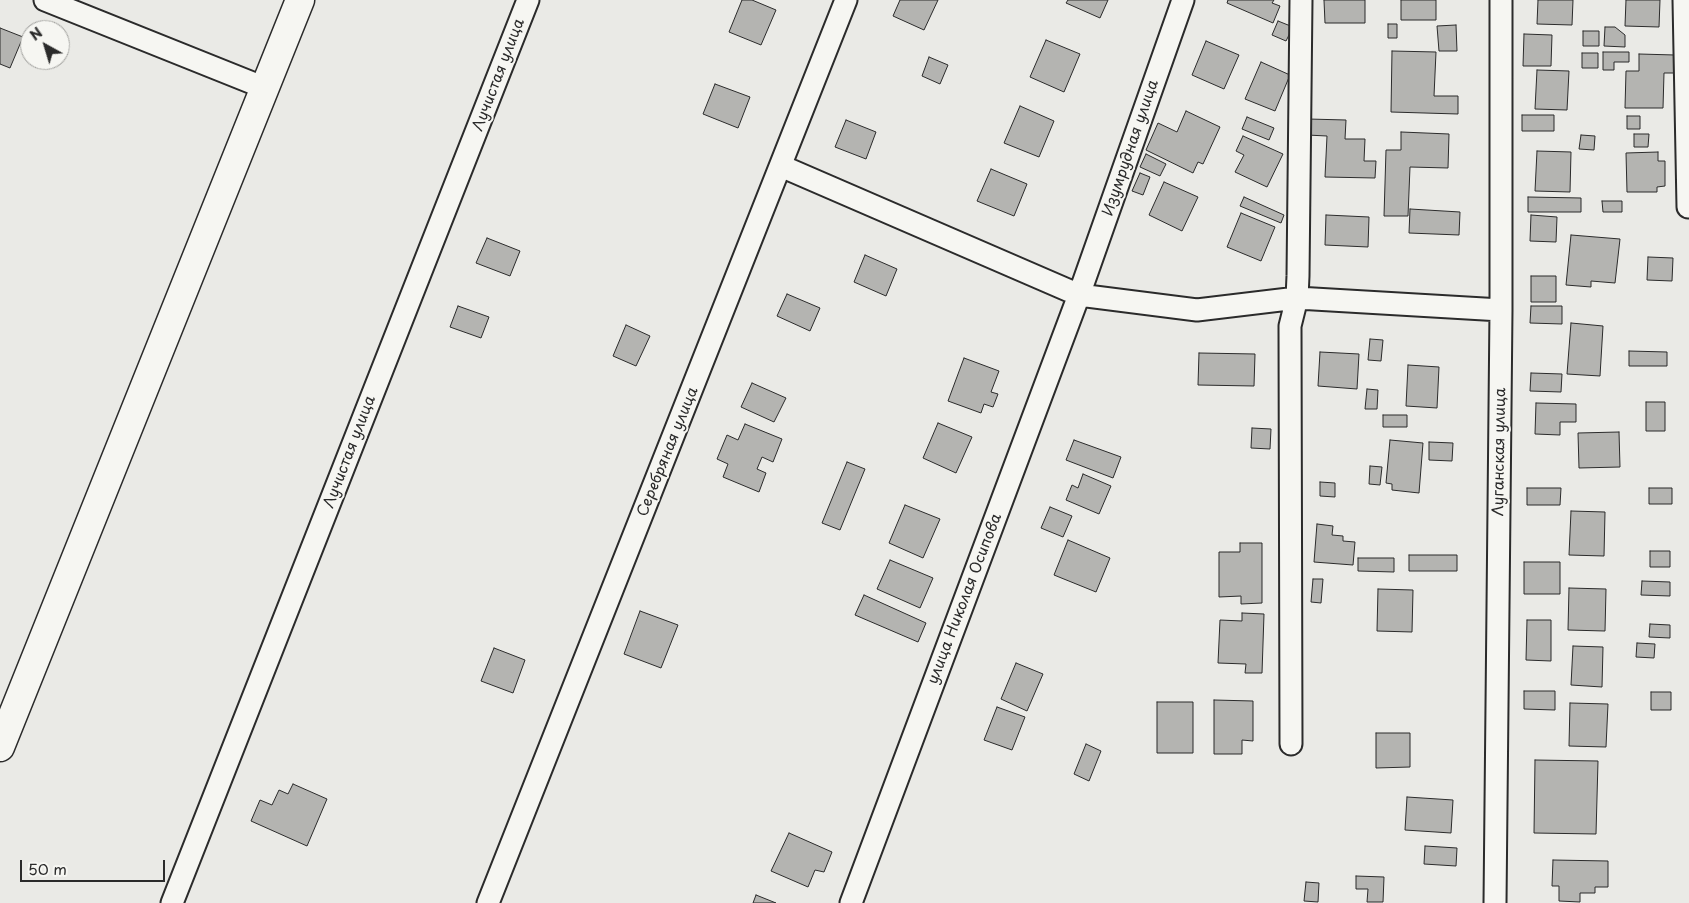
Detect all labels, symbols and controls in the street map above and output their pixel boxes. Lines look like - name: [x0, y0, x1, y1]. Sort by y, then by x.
- street label: Лучистая улица: [469, 16, 529, 134]
- north arrow: [20, 20, 70, 70]
- text: N: [25, 22, 47, 45]
- street label: Изумрудная улица: [1099, 77, 1163, 219]
- street label: Серебряная улица: [634, 385, 702, 519]
- street label: Луганская улица: [1490, 388, 1510, 516]
- street label: Лучистая улица: [320, 393, 380, 511]
- street label: улица Николая Осипова: [924, 511, 1006, 687]
- scale bar: [22, 850, 168, 882]
- text: 50 m: [28, 857, 67, 880]

